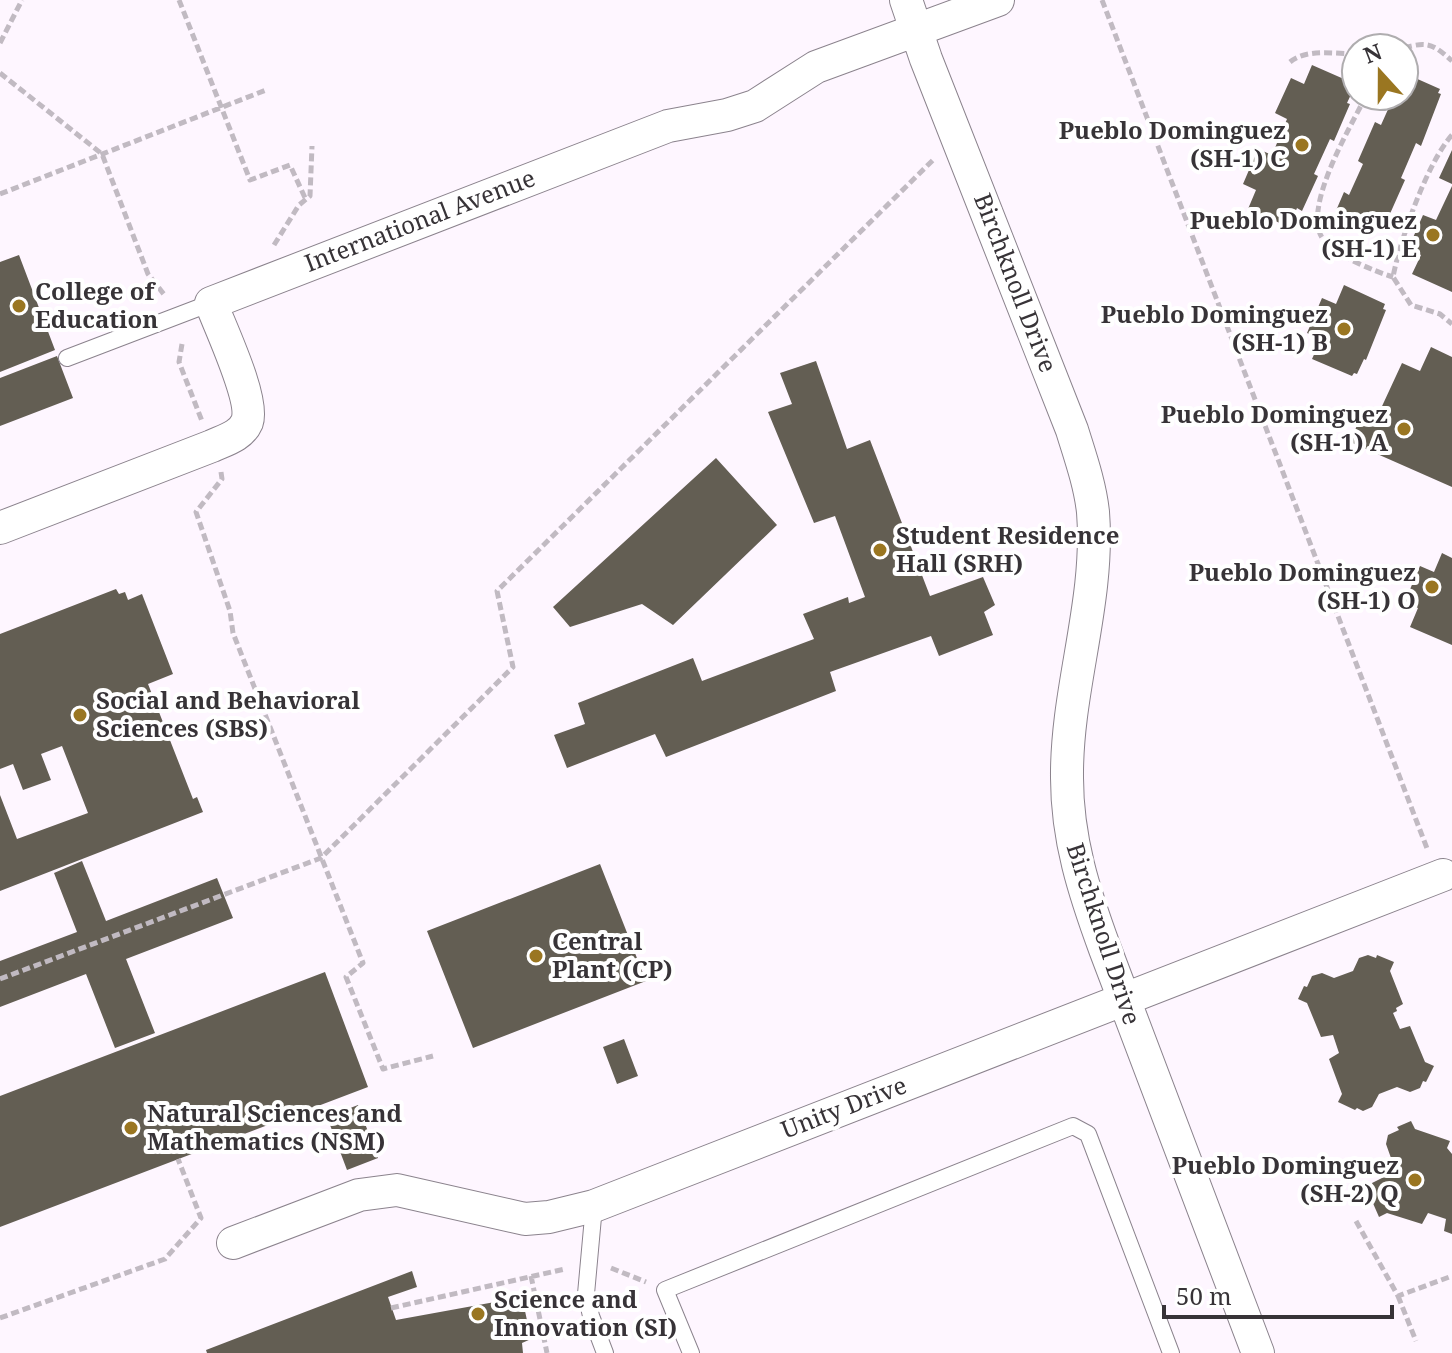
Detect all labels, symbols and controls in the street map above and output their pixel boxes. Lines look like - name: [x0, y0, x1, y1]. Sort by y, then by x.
- north arrow: [1340, 32, 1420, 112]
- text: N: [1359, 35, 1386, 70]
- place label: Pueblo Dominguez (SH-1) C: [1059, 113, 1286, 174]
- marker: Pueblo Dominguez (SH-1) C: [1293, 136, 1311, 154]
- street label: International Avenue: [300, 160, 539, 279]
- street label: Birchknoll Drive: [967, 188, 1066, 377]
- place label: Pueblo Dominguez (SH-1) E: [1190, 203, 1417, 264]
- marker: Pueblo Dominguez (SH-1) E: [1424, 226, 1442, 244]
- place label: College of Education: [35, 274, 158, 335]
- marker: College of Education: [10, 297, 28, 315]
- place label: Pueblo Dominguez (SH-1) B: [1101, 297, 1328, 358]
- marker: Pueblo Dominguez (SH-1) B: [1335, 320, 1353, 338]
- place label: Pueblo Dominguez (SH-1) A: [1161, 397, 1389, 458]
- marker: Pueblo Dominguez (SH-1) A: [1395, 420, 1413, 438]
- place label: Student Residence Hall (SRH): [896, 518, 1119, 579]
- marker: Student Residence Hall (SRH): [871, 541, 889, 559]
- place label: Pueblo Dominguez (SH-1) O: [1189, 555, 1416, 616]
- marker: Pueblo Dominguez (SH-1) O: [1423, 578, 1441, 596]
- place label: Social and Behavioral Sciences (SBS): [96, 683, 361, 744]
- marker: Social and Behavioral Sciences (SBS): [71, 706, 89, 724]
- street label: Birchknoll Drive: [1059, 838, 1149, 1029]
- place label: Central Plant (CP): [552, 924, 673, 985]
- marker: Central Plant (CP): [527, 947, 545, 965]
- street label: Unity Drive: [776, 1068, 911, 1146]
- place label: Natural Sciences and Mathematics (NSM): [147, 1096, 402, 1157]
- marker: Natural Sciences and Mathematics (NSM): [122, 1119, 140, 1137]
- place label: Pueblo Dominguez (SH-2) Q: [1172, 1148, 1399, 1209]
- marker: Pueblo Dominguez (SH-2) Q: [1406, 1171, 1424, 1189]
- scale bar: [1164, 1269, 1392, 1319]
- text: 50 m: [1176, 1279, 1232, 1312]
- place label: Science and Innovation (SI): [494, 1282, 677, 1343]
- marker: Science and Innovation (SI): [469, 1305, 487, 1323]

